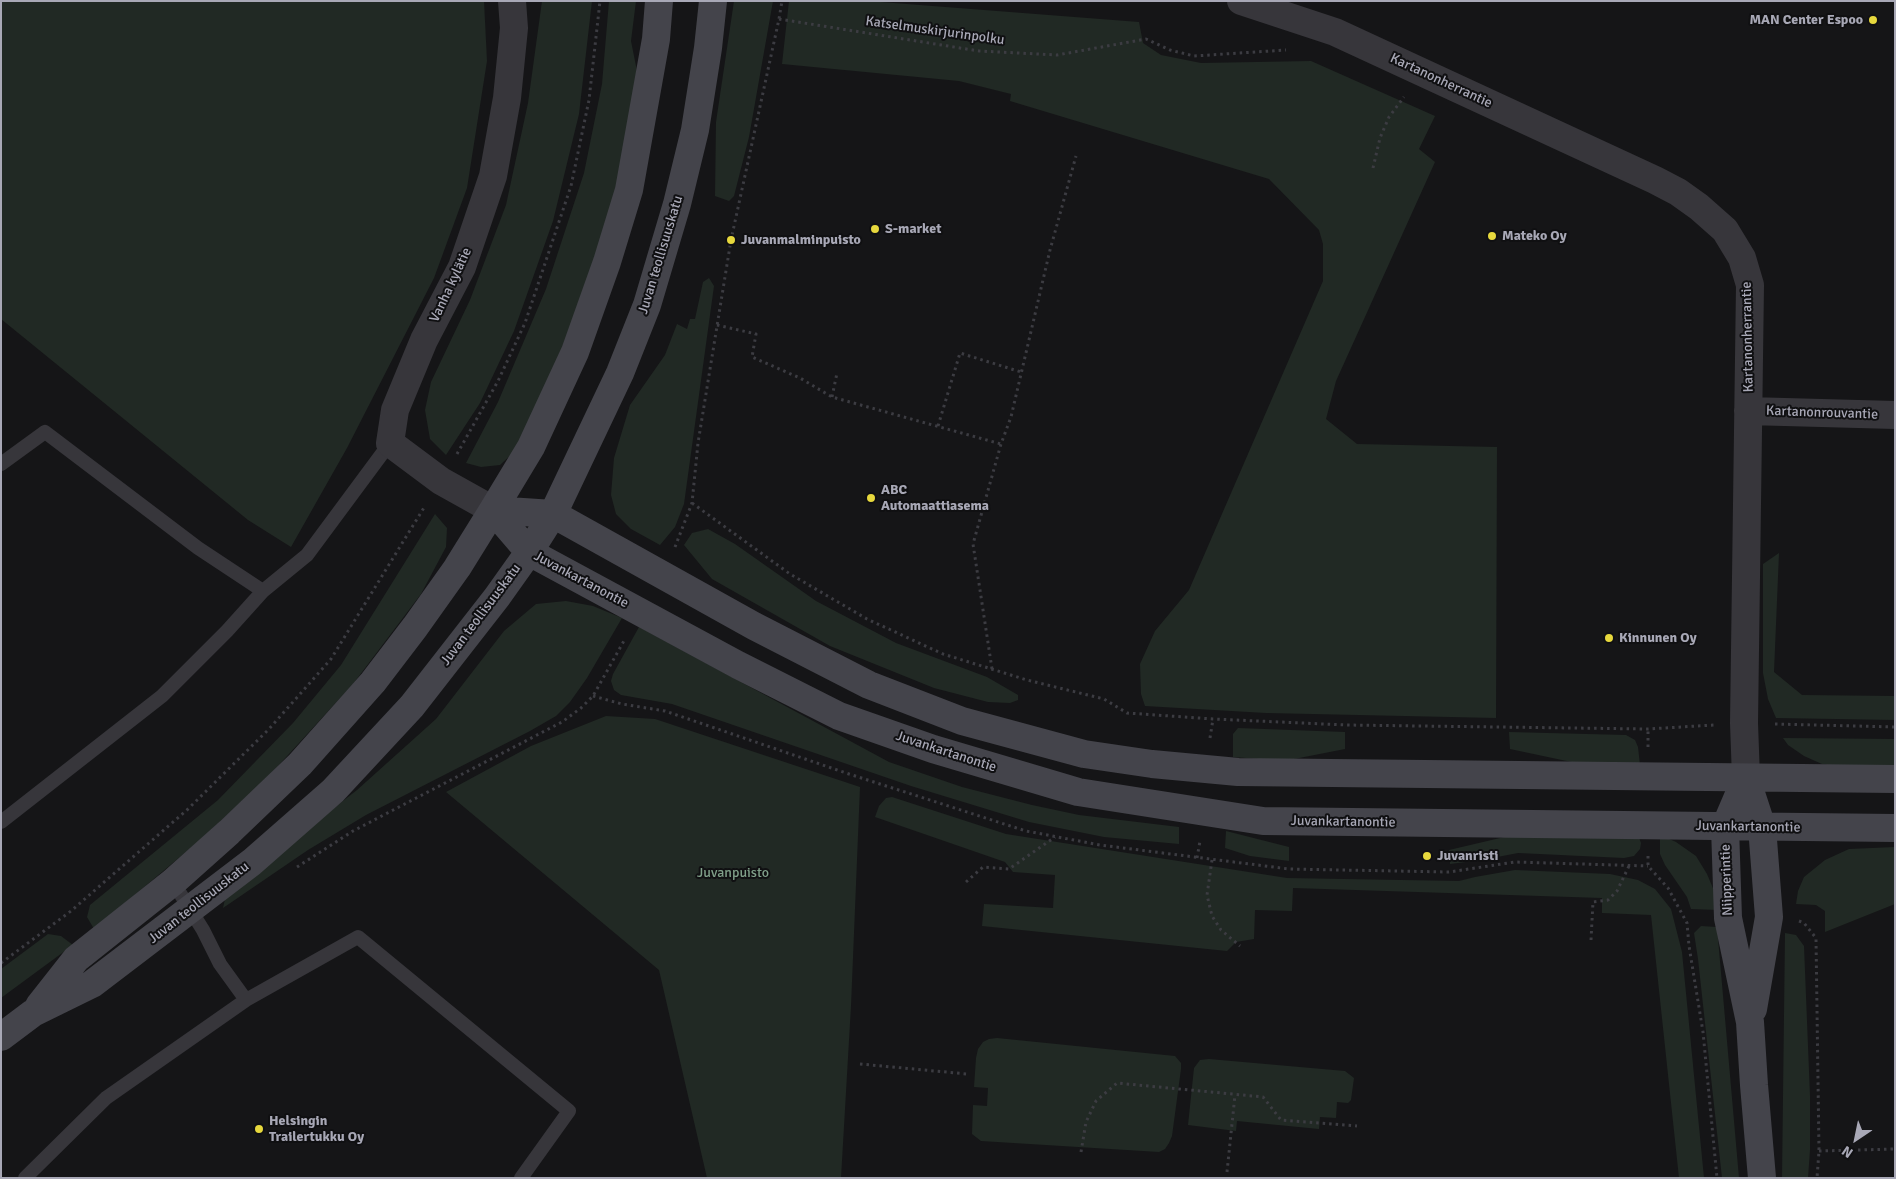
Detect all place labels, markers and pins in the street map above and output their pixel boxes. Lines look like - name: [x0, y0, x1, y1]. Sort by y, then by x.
- place label: MAN Center Espoo: [1749, 12, 1863, 28]
- marker: MAN Center Espoo: [1867, 14, 1879, 26]
- place label: S-market: [885, 221, 941, 237]
- marker: S-market: [869, 223, 881, 235]
- place label: Mateko Oy: [1502, 228, 1567, 244]
- marker: Mateko Oy: [1486, 230, 1498, 242]
- place label: Juvanmalminpuisto: [741, 232, 861, 248]
- marker: Juvanmalminpuisto: [725, 234, 737, 246]
- place label: ABC Automaattiasema: [881, 482, 989, 514]
- marker: ABC Automaattiasema: [865, 492, 877, 504]
- place label: Kinnunen Oy: [1619, 630, 1697, 646]
- marker: Kinnunen Oy: [1603, 632, 1615, 644]
- place label: Juvanristi: [1437, 848, 1498, 864]
- marker: Juvanristi: [1421, 850, 1433, 862]
- place label: Helsingin Trailertukku Oy: [269, 1113, 364, 1146]
- marker: Helsingin Trailertukku Oy: [253, 1123, 265, 1135]

